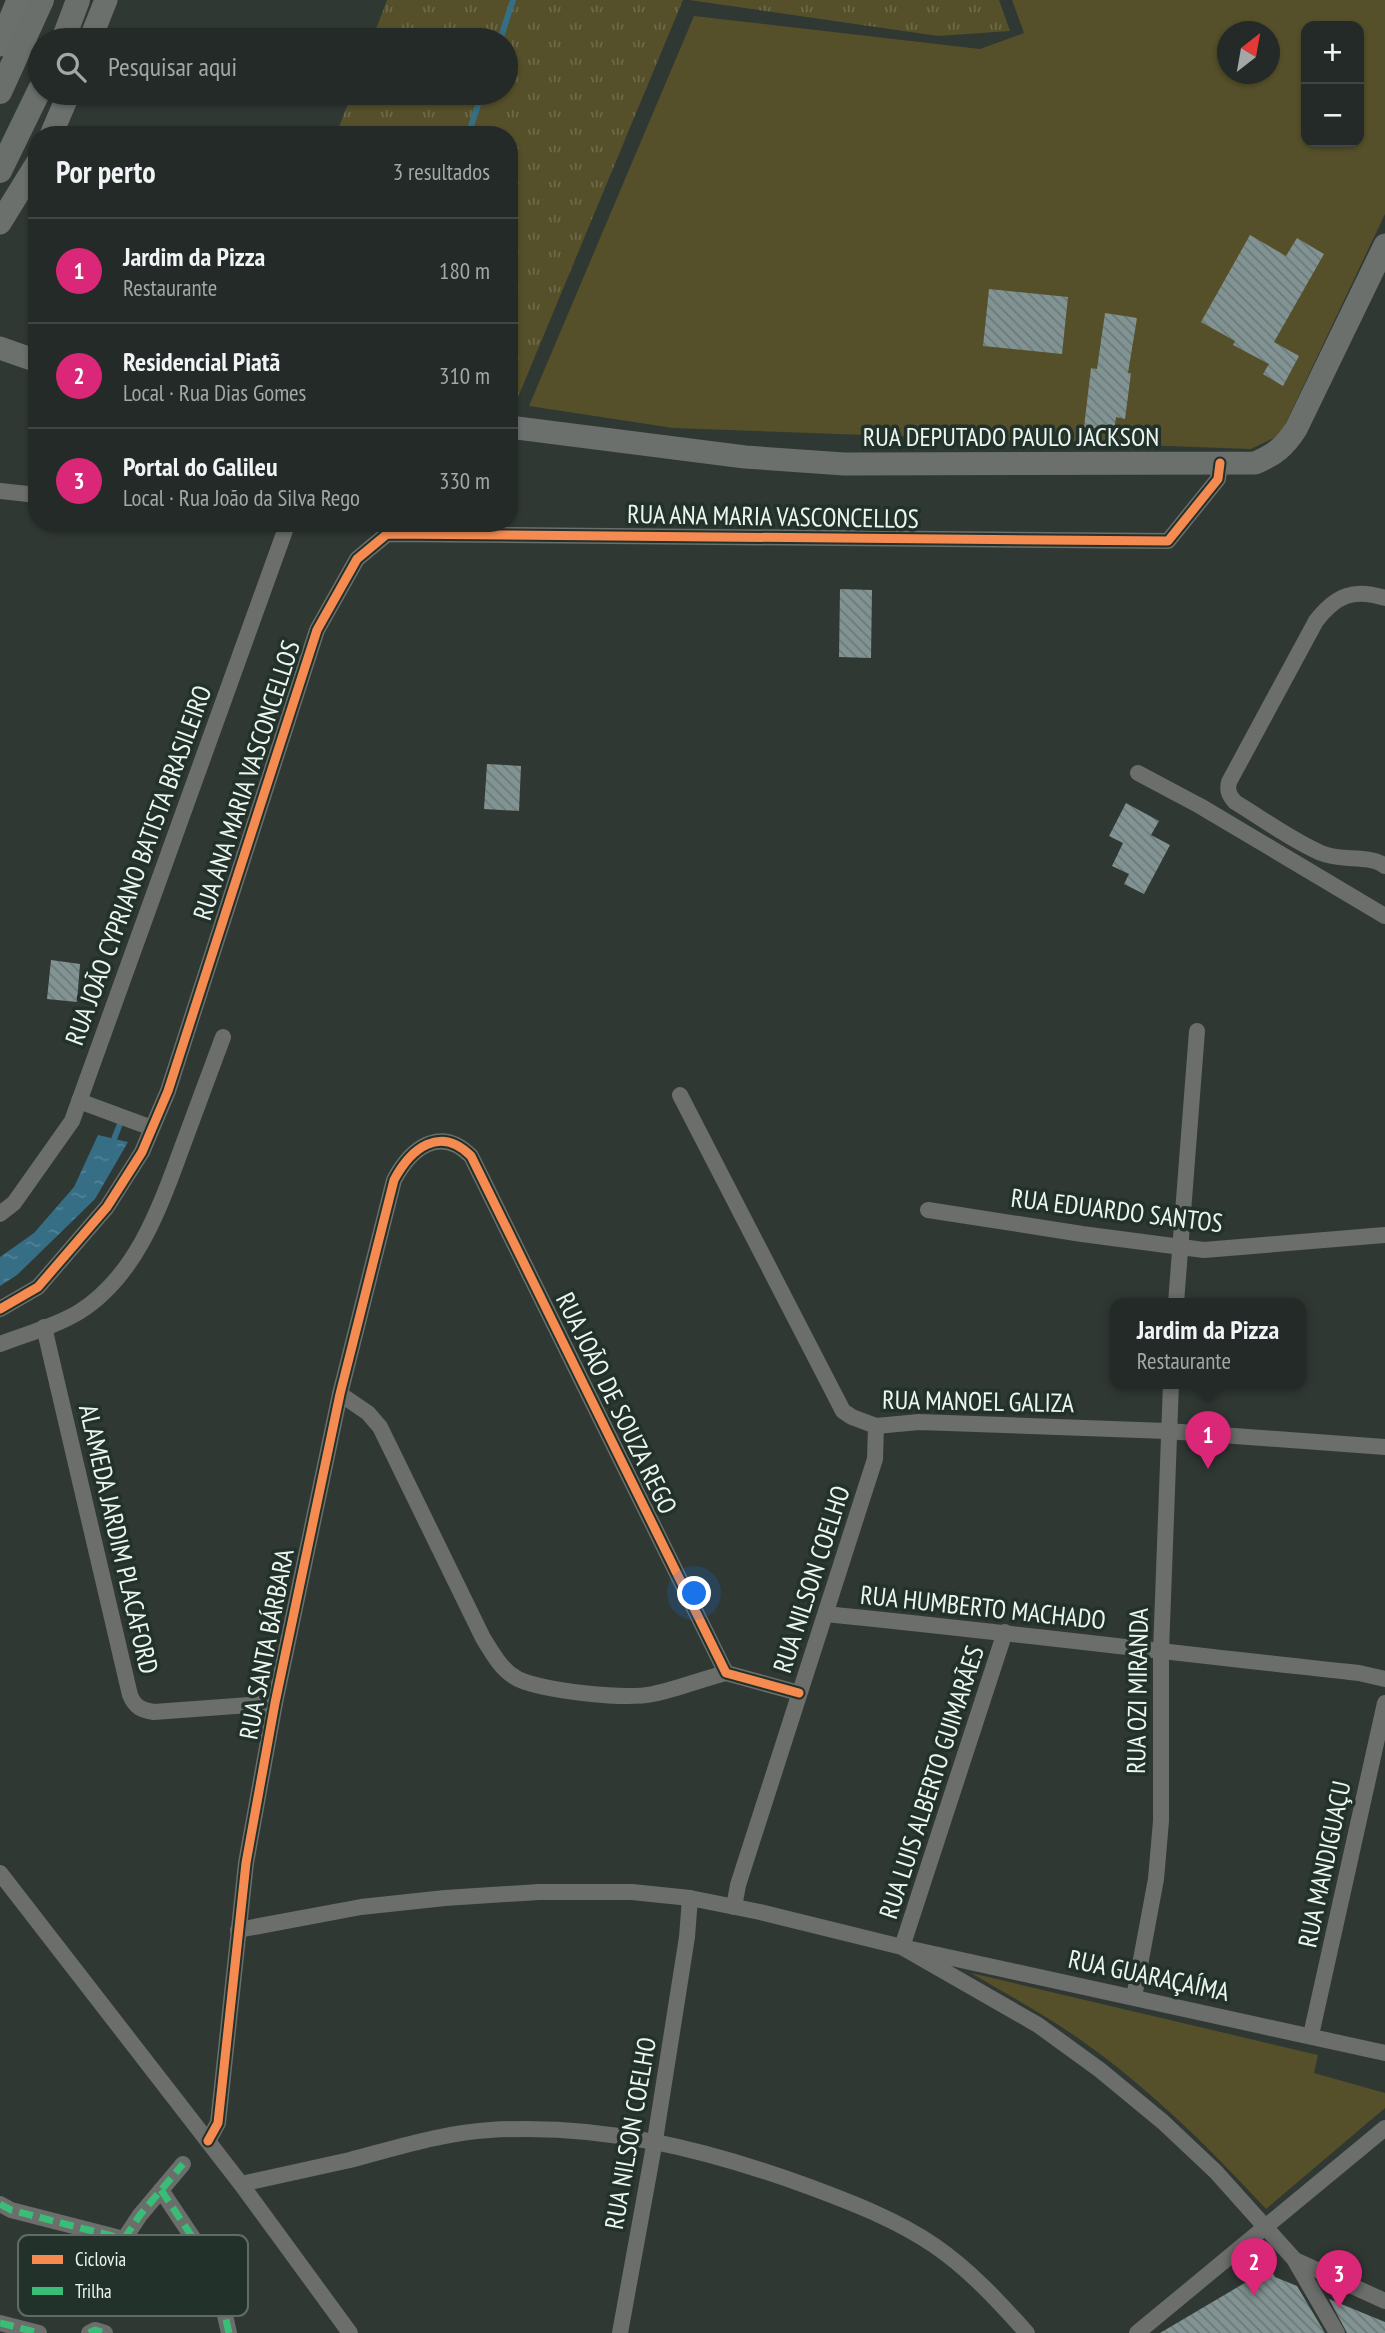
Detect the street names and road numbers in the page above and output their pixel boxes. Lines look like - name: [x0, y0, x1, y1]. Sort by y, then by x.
- street label: RUA DEPUTADO PAULO JACKSON: [863, 420, 1159, 453]
- street label: RUA ANA MARIA VASCONCELLOS: [627, 497, 919, 535]
- street label: RUA ANA MARIA VASCONCELLOS: [185, 636, 307, 924]
- street label: RUA JOÃO CYPRIANO BATISTA BRASILEIRO: [57, 681, 219, 1049]
- street label: RUA EDUARDO SANTOS: [1009, 1181, 1225, 1239]
- street label: RUA JOÃO DE SOUZA REGO: [549, 1287, 685, 1519]
- street label: RUA MANOEL GALIZA: [882, 1383, 1075, 1419]
- street label: ALAMEDA JARDIM PLACAFORD: [72, 1401, 166, 1677]
- street label: RUA NILSON COELHO: [765, 1481, 857, 1677]
- street label: RUA SANTA BÁRBARA: [231, 1545, 301, 1742]
- street label: RUA HUMBERTO MACHADO: [859, 1578, 1107, 1636]
- street label: RUA OZI MIRANDA: [1119, 1607, 1155, 1774]
- street label: RUA LUIS ALBERTO GUIMARÃES: [871, 1641, 991, 1923]
- street label: RUA MANDIGUAÇU: [1290, 1778, 1358, 1950]
- street label: RUA GUARAÇAÍMA: [1065, 1942, 1233, 2008]
- street label: RUA NILSON COELHO: [597, 2034, 663, 2232]

